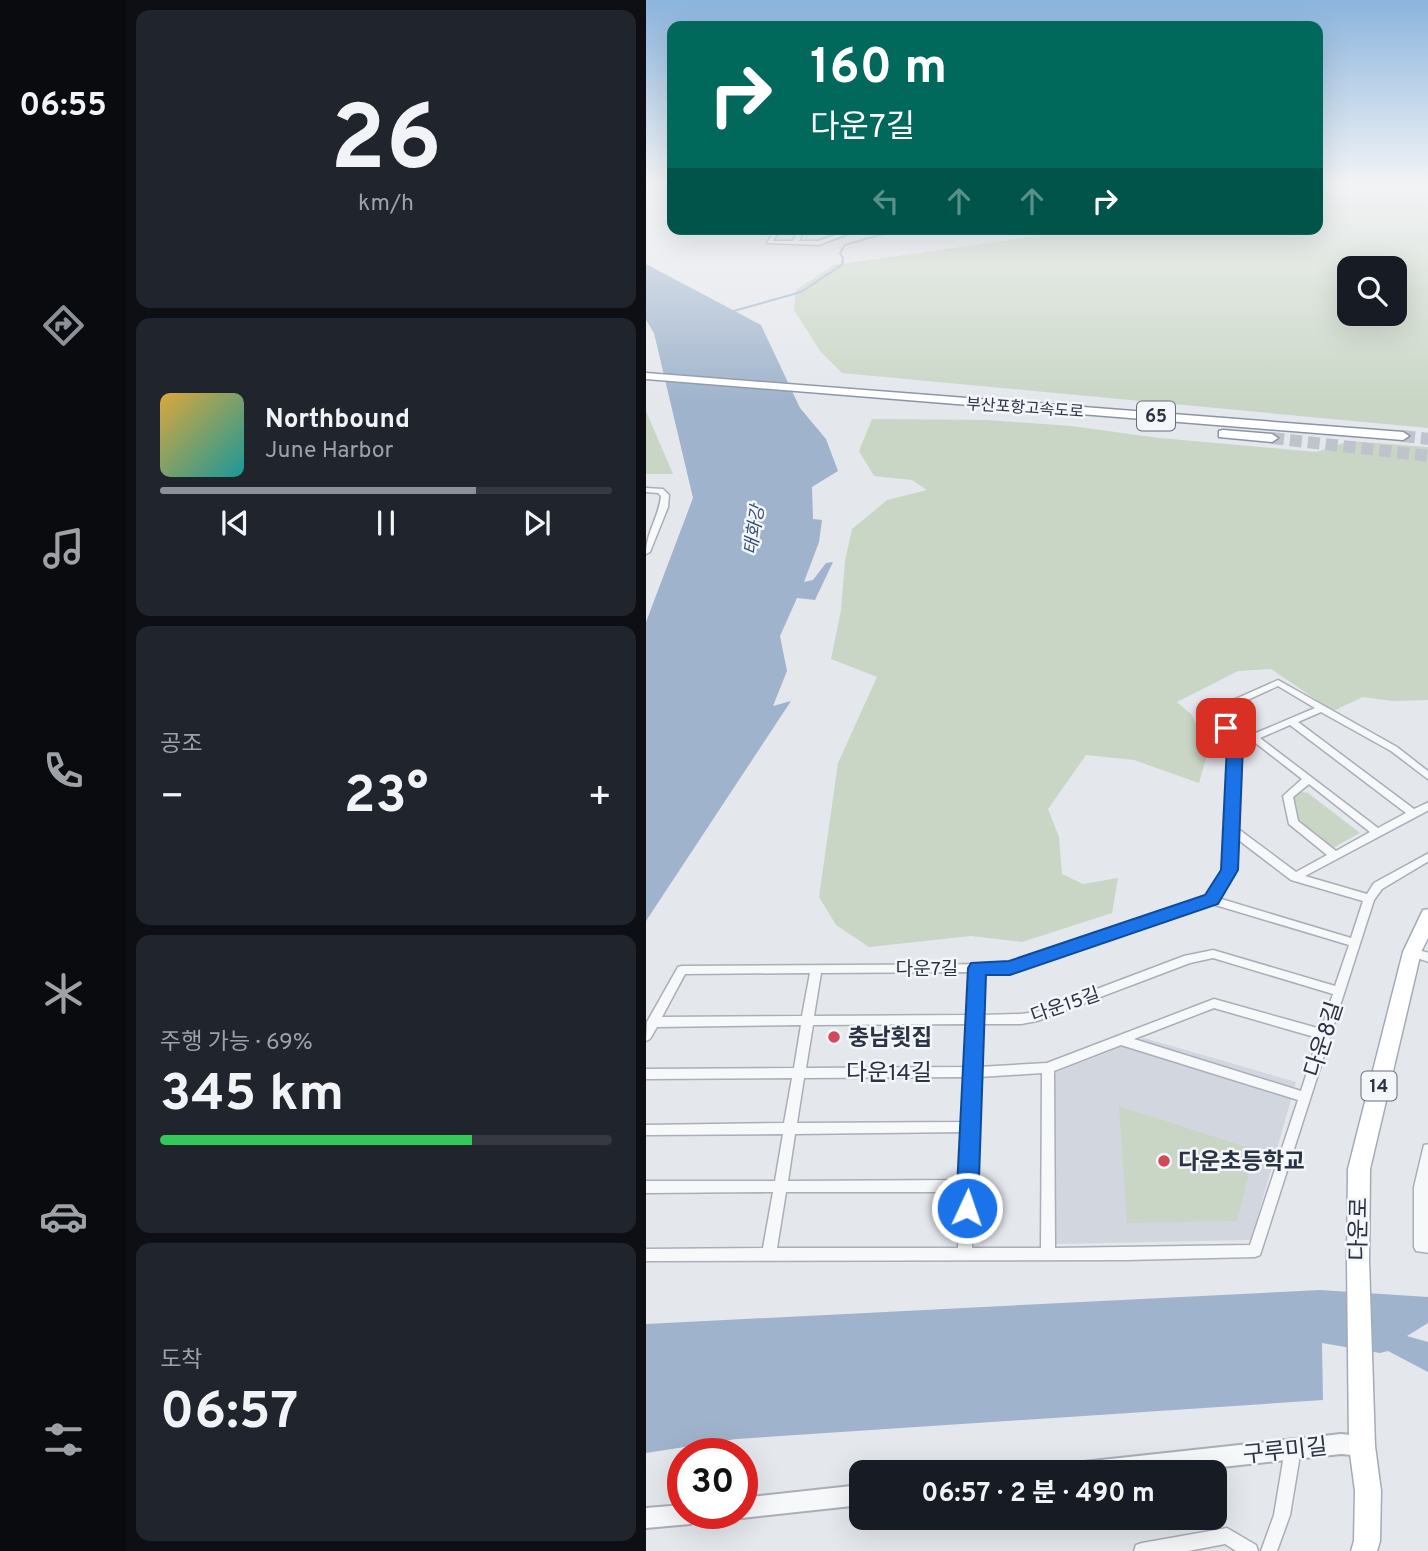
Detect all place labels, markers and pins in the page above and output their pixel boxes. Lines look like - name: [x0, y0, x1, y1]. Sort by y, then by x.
- pin: [1196, 698, 1256, 758]
- place label: 충남횟집: [848, 1025, 933, 1054]
- marker: 충남횟집: [826, 1029, 842, 1045]
- place label: 다운초등학교: [1178, 1149, 1305, 1178]
- marker: 다운초등학교: [1156, 1153, 1172, 1169]

